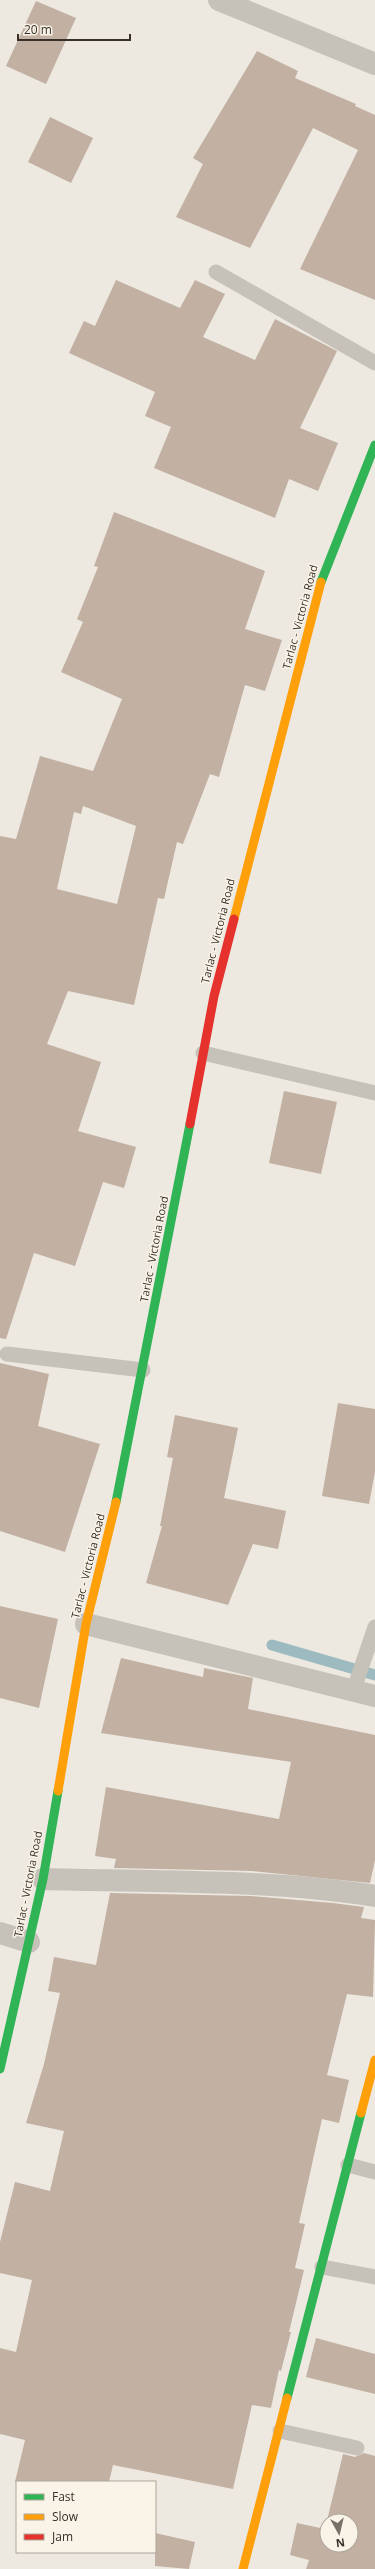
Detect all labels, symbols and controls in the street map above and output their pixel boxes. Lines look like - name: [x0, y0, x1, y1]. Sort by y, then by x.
- scale bar: [18, 16, 130, 42]
- text: 20 m: [24, 21, 52, 38]
- street label: Tarlac - Victoria Road: [278, 563, 321, 671]
- street label: Tarlac - Victoria Road: [197, 877, 238, 985]
- street label: Tarlac - Victoria Road: [136, 1195, 171, 1303]
- street label: Tarlac - Victoria Road: [67, 1512, 108, 1620]
- street label: Tarlac - Victoria Road: [10, 1830, 45, 1938]
- legend: [16, 2481, 156, 2553]
- text: Fast: [52, 2488, 75, 2505]
- text: Slow: [52, 2508, 79, 2525]
- north arrow: [319, 2513, 359, 2553]
- text: Jam: [51, 2528, 73, 2545]
- text: N: [335, 2535, 346, 2551]

